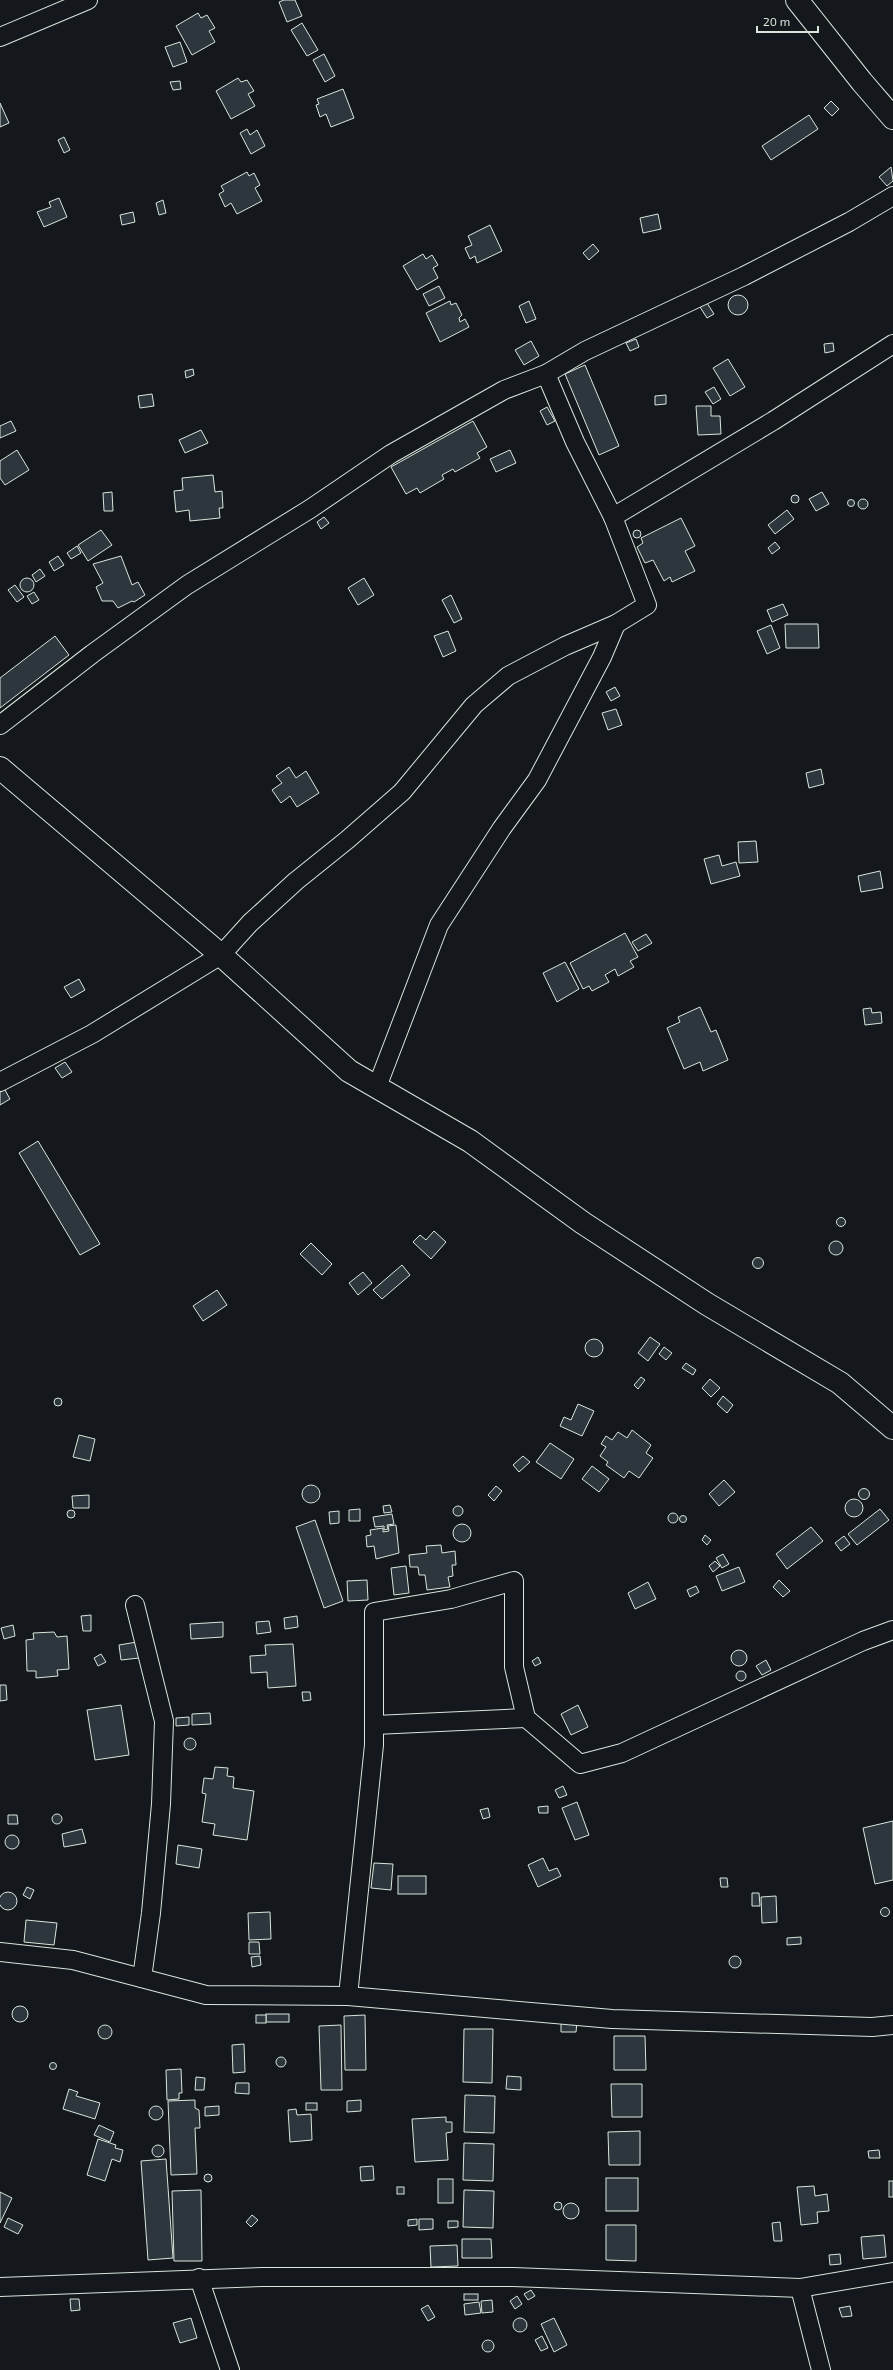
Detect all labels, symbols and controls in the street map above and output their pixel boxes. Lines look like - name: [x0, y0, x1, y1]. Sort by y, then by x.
- scale bar: [757, 8, 818, 34]
- text: 20 m: [763, 14, 790, 28]

